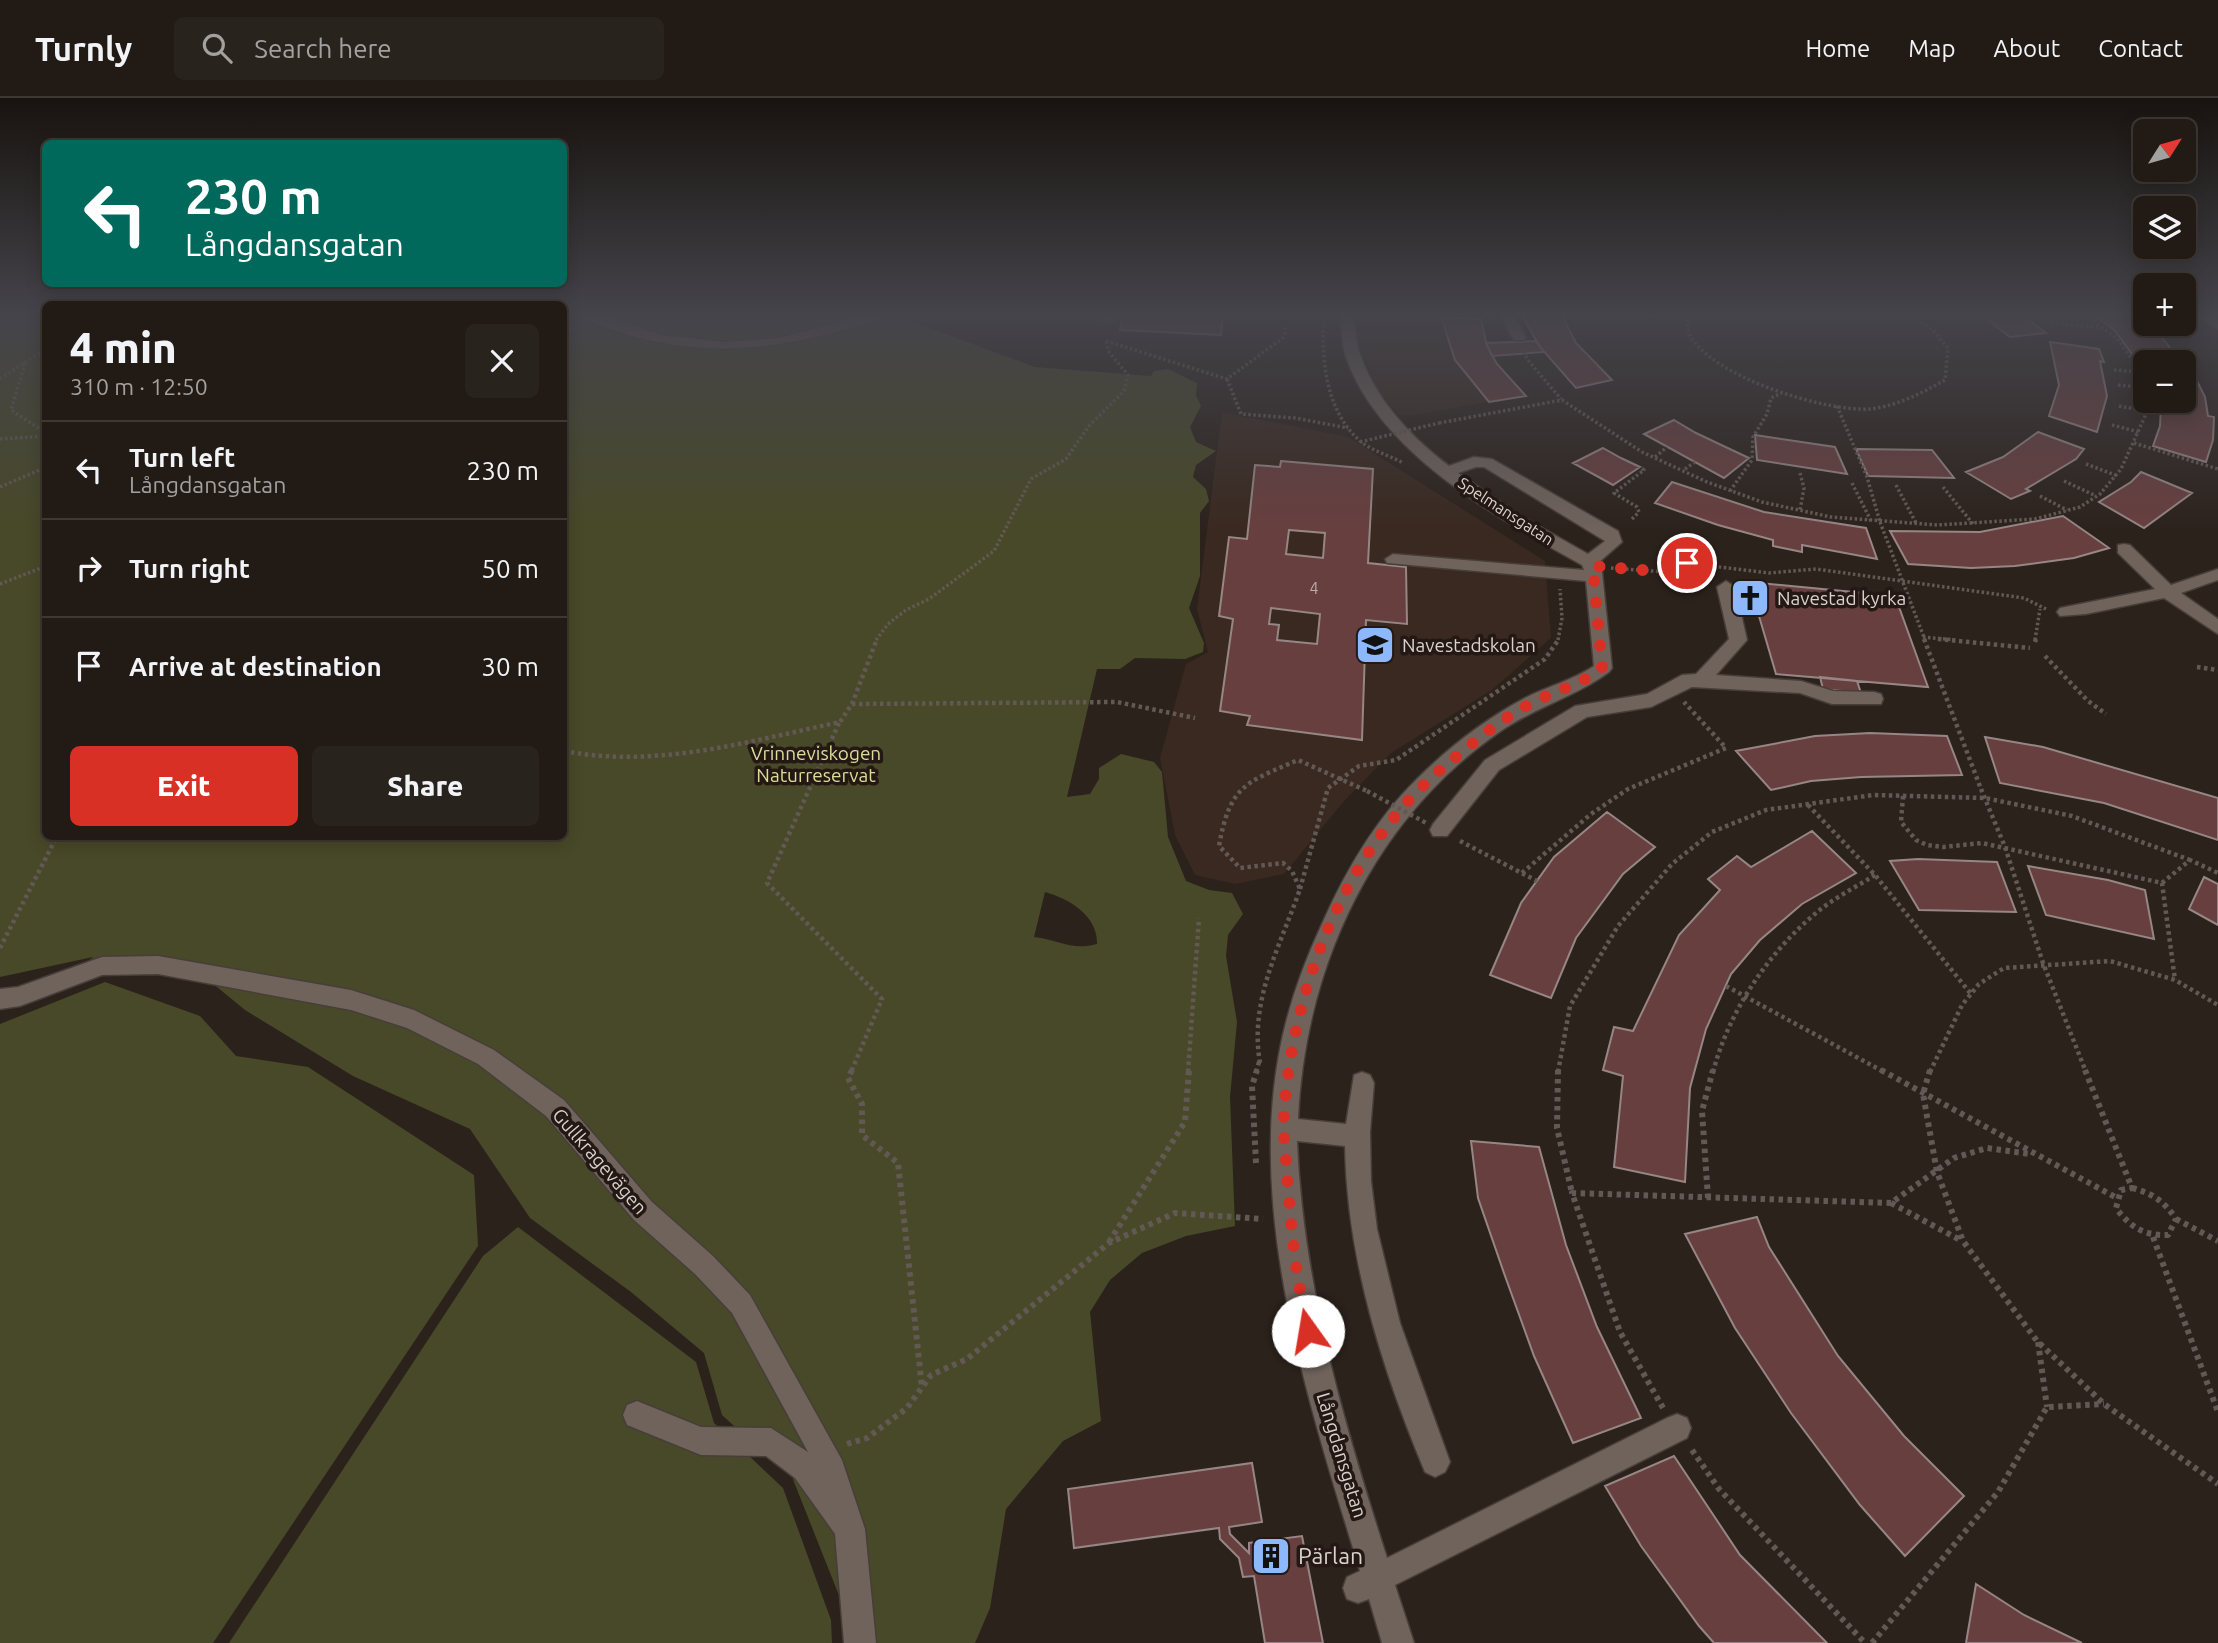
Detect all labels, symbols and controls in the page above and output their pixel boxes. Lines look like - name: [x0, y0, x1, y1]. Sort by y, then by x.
- search box: [174, 17, 664, 80]
- icon: search: [198, 29, 236, 67]
- text: Turnly: [35, 30, 132, 67]
- text: Search here: [254, 34, 392, 63]
- text: Home: [1805, 35, 1870, 62]
- text: Map: [1908, 35, 1955, 62]
- text: About: [1993, 35, 2060, 62]
- text: Contact: [2098, 35, 2183, 62]
- north arrow: [2133, 119, 2196, 182]
- map controls: [2133, 119, 2196, 413]
- icon: left: [70, 168, 161, 259]
- text: 230 m: [185, 168, 322, 223]
- button: layers: [2133, 196, 2196, 259]
- text: Långdansgatan: [185, 226, 404, 262]
- button: +: [2133, 273, 2196, 336]
- text: 4 min: [70, 324, 177, 371]
- button: close: [465, 324, 539, 398]
- button: −: [2133, 350, 2196, 413]
- text: 310 m · 12:50: [70, 374, 208, 399]
- text: Turn left: [129, 443, 235, 472]
- icon: left: [70, 451, 108, 489]
- text: 230 m: [467, 456, 539, 485]
- text: Långdansgatan: [129, 472, 286, 497]
- street label: Spelmansgatan: [1455, 474, 1557, 548]
- pin: [1657, 533, 1717, 593]
- icon: arrive: [1668, 544, 1706, 582]
- icon: right: [70, 549, 108, 587]
- text: Turn right: [129, 554, 250, 583]
- text: 50 m: [481, 554, 539, 583]
- church icon: Navestad kyrka: [1729, 577, 1771, 619]
- house number: 4: [1309, 579, 1319, 597]
- place label: Navestad kyrka: [1777, 587, 1906, 609]
- school or university icon: Navestadskolan: [1354, 624, 1396, 666]
- place label: Navestadskolan: [1402, 634, 1536, 656]
- icon: arrive: [70, 647, 108, 685]
- text: Arrive at destination: [129, 652, 382, 681]
- text: 30 m: [481, 652, 539, 681]
- park label: Vrinneviskogen Naturreservat: [751, 742, 881, 786]
- button: Exit: [70, 746, 298, 826]
- button: Share: [312, 746, 539, 826]
- street label: Gullkragevägen: [548, 1104, 652, 1218]
- position arrow: [1271, 1294, 1345, 1368]
- street label: Långdansgatan: [1312, 1390, 1372, 1520]
- building icon: Pärlan: [1250, 1535, 1292, 1577]
- place label: Pärlan: [1298, 1543, 1363, 1568]

